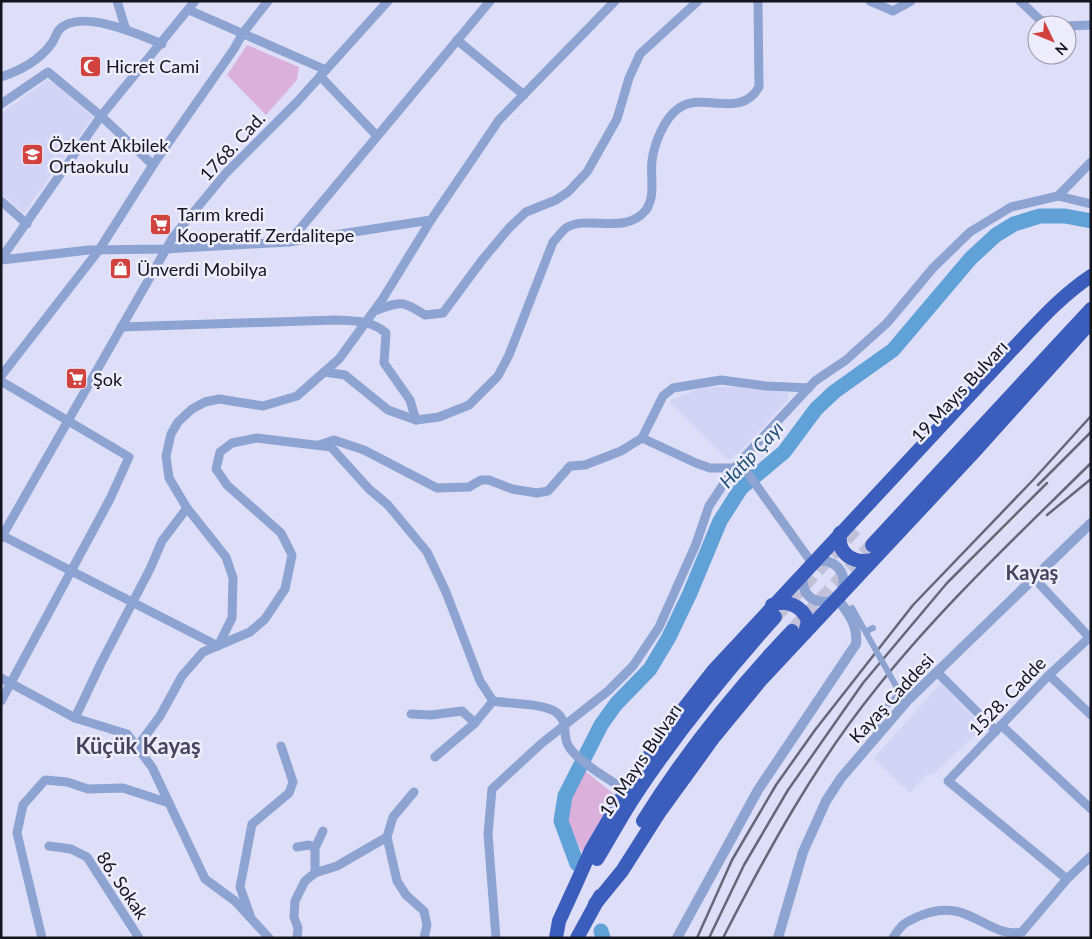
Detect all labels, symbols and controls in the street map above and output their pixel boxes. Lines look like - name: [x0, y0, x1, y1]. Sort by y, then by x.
- north arrow: [1027, 15, 1077, 65]
- text: N: [1052, 39, 1072, 59]
- mosque icon: Hicret Cami: [78, 54, 102, 78]
- place label: Hicret Cami: [106, 55, 199, 77]
- street label: 1768. Cad.: [195, 107, 269, 185]
- place label: Özkent Akbilek Ortaokulu: [49, 134, 169, 177]
- school or university icon: Özkent Akbilek Ortaokulu: [21, 143, 45, 167]
- place label: Tarım kredi Kooperatif Zerdalitepe: [177, 203, 354, 246]
- supermarket icon: Tarım kredi Kooperatif Zerdalitepe: [149, 212, 173, 236]
- shop icon: Ünverdi Mobilya: [109, 257, 133, 281]
- place label: Ünverdi Mobilya: [137, 258, 267, 280]
- street label: 19 Mayıs Bulvarı: [906, 335, 1012, 447]
- supermarket icon: Şok: [65, 367, 89, 391]
- place label: Şok: [93, 368, 123, 390]
- water label: Hatip Çayı: [714, 416, 788, 492]
- district label: Kayaş: [1006, 560, 1059, 584]
- street label: Kayaş Caddesi: [844, 649, 938, 747]
- street label: 1528. Cadde: [964, 652, 1050, 740]
- street label: 19 Mayıs Bulvarı: [594, 699, 686, 821]
- district label: Küçük Kayaş: [75, 732, 201, 759]
- street label: 86. Sokak: [92, 847, 154, 924]

